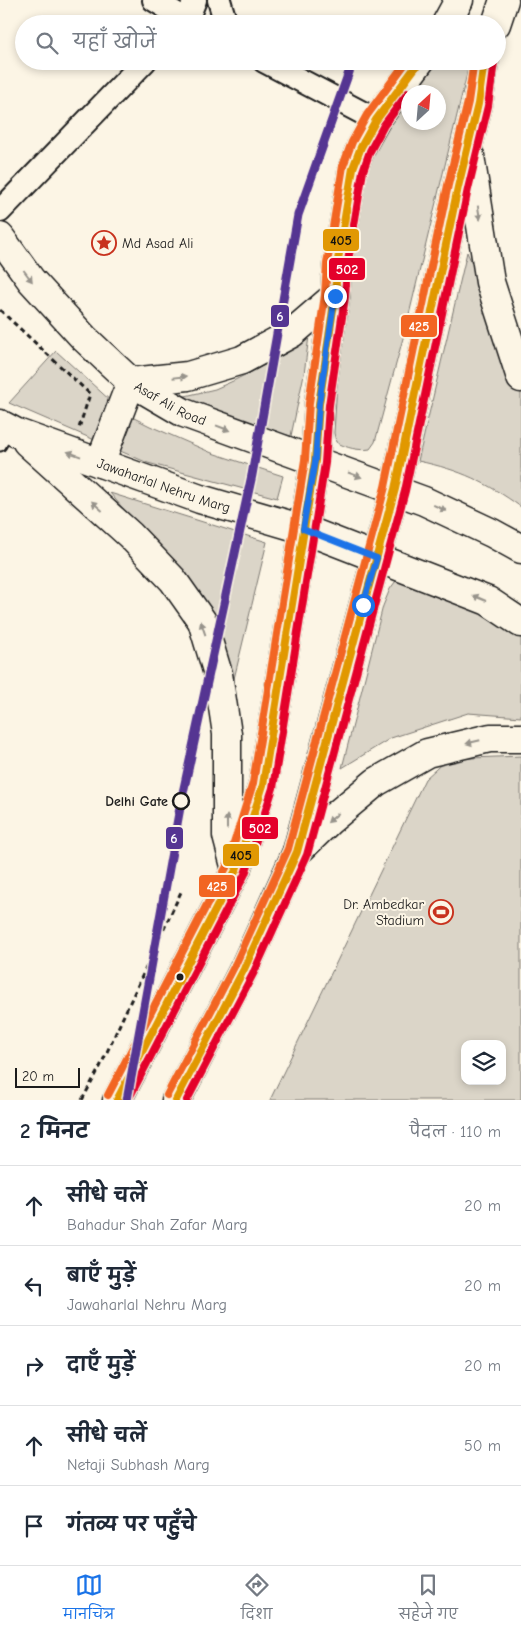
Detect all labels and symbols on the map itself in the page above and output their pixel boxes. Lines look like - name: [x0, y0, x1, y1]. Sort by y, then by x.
- north arrow: [401, 85, 446, 130]
- one-way arrow: [475, 205, 483, 221]
- line badge: 405: [322, 228, 360, 252]
- place icon: Md Asad Ali: [91, 230, 117, 256]
- text: 405: [330, 232, 352, 249]
- place label: Md Asad Ali: [122, 235, 193, 252]
- line badge: 502: [328, 257, 366, 281]
- text: 502: [336, 261, 358, 278]
- one-way arrow: [23, 269, 34, 282]
- route end: [324, 285, 347, 308]
- line badge: 6: [270, 304, 290, 328]
- text: 6: [276, 308, 284, 325]
- line badge: 425: [400, 314, 438, 338]
- text: 425: [409, 318, 429, 335]
- one-way arrow: [172, 373, 188, 381]
- street label: Asaf Ali Road: [131, 378, 209, 429]
- one-way arrow: [215, 425, 230, 432]
- one-way arrow: [66, 450, 81, 458]
- street label: Jawaharlal Nehru Marg: [95, 455, 232, 516]
- one-way arrow: [348, 472, 363, 480]
- one-way arrow: [92, 500, 104, 512]
- one-way arrow: [433, 505, 447, 513]
- one-way arrow: [472, 593, 487, 601]
- route start: [352, 594, 375, 617]
- one-way arrow: [199, 620, 207, 635]
- one-way arrow: [465, 738, 480, 746]
- marker: Delhi Gate: [172, 792, 190, 810]
- place label: Delhi Gate: [105, 793, 168, 810]
- one-way arrow: [326, 813, 339, 824]
- one-way arrow: [223, 814, 231, 830]
- line badge: 502: [241, 816, 279, 840]
- text: 502: [249, 820, 271, 837]
- line badge: 6: [165, 826, 184, 850]
- text: 6: [170, 830, 178, 847]
- line badge: 405: [222, 843, 260, 867]
- text: 405: [230, 847, 252, 864]
- line badge: 425: [198, 874, 236, 898]
- text: 425: [207, 878, 227, 895]
- place label: Dr. Ambedkar Stadium: [343, 896, 424, 929]
- sports icon: Dr. Ambedkar Stadium: [428, 899, 454, 925]
- unlabelled marker: [175, 972, 185, 982]
- scale bar: [15, 1065, 80, 1088]

